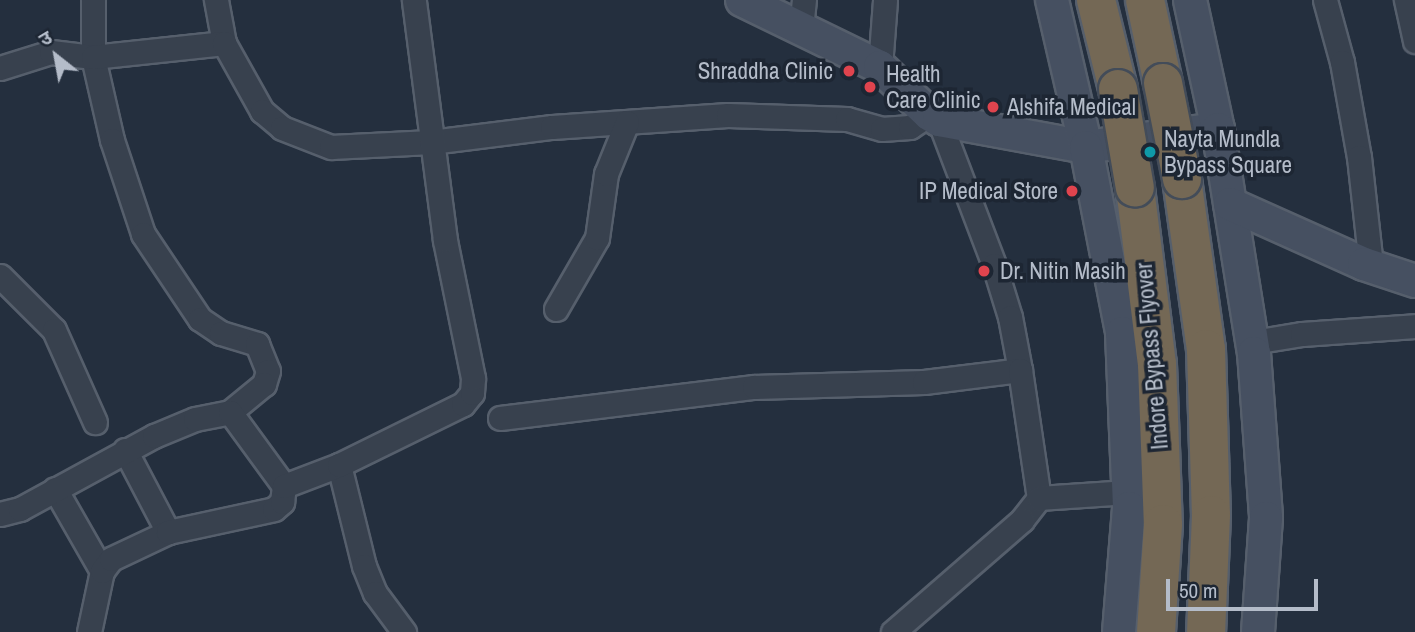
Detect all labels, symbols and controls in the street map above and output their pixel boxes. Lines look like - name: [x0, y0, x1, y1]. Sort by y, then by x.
- north arrow: [21, 21, 91, 91]
- text: उ: [34, 24, 57, 52]
- place label: Shraddha Clinic: [698, 57, 833, 85]
- place label: Health Care Clinic: [886, 60, 980, 114]
- marker: Shraddha Clinic: [839, 61, 859, 81]
- marker: Health Care Clinic: [860, 77, 880, 97]
- place label: Alshifa Medical: [1007, 93, 1136, 121]
- marker: Alshifa Medical: [985, 99, 1001, 115]
- place label: Nayta Mundla Bypass Square: [1164, 125, 1292, 179]
- marker: Nayta Mundla Bypass Square: [1142, 144, 1158, 160]
- place label: IP Medical Store: [919, 177, 1058, 205]
- marker: IP Medical Store: [1064, 183, 1080, 199]
- place label: Dr. Nitin Masih: [1000, 257, 1126, 285]
- marker: Dr. Nitin Masih: [974, 261, 994, 281]
- street label: Indore Bypass Flyover: [1130, 261, 1174, 451]
- scale bar: [1170, 566, 1322, 610]
- text: 50 m: [1179, 576, 1217, 605]

